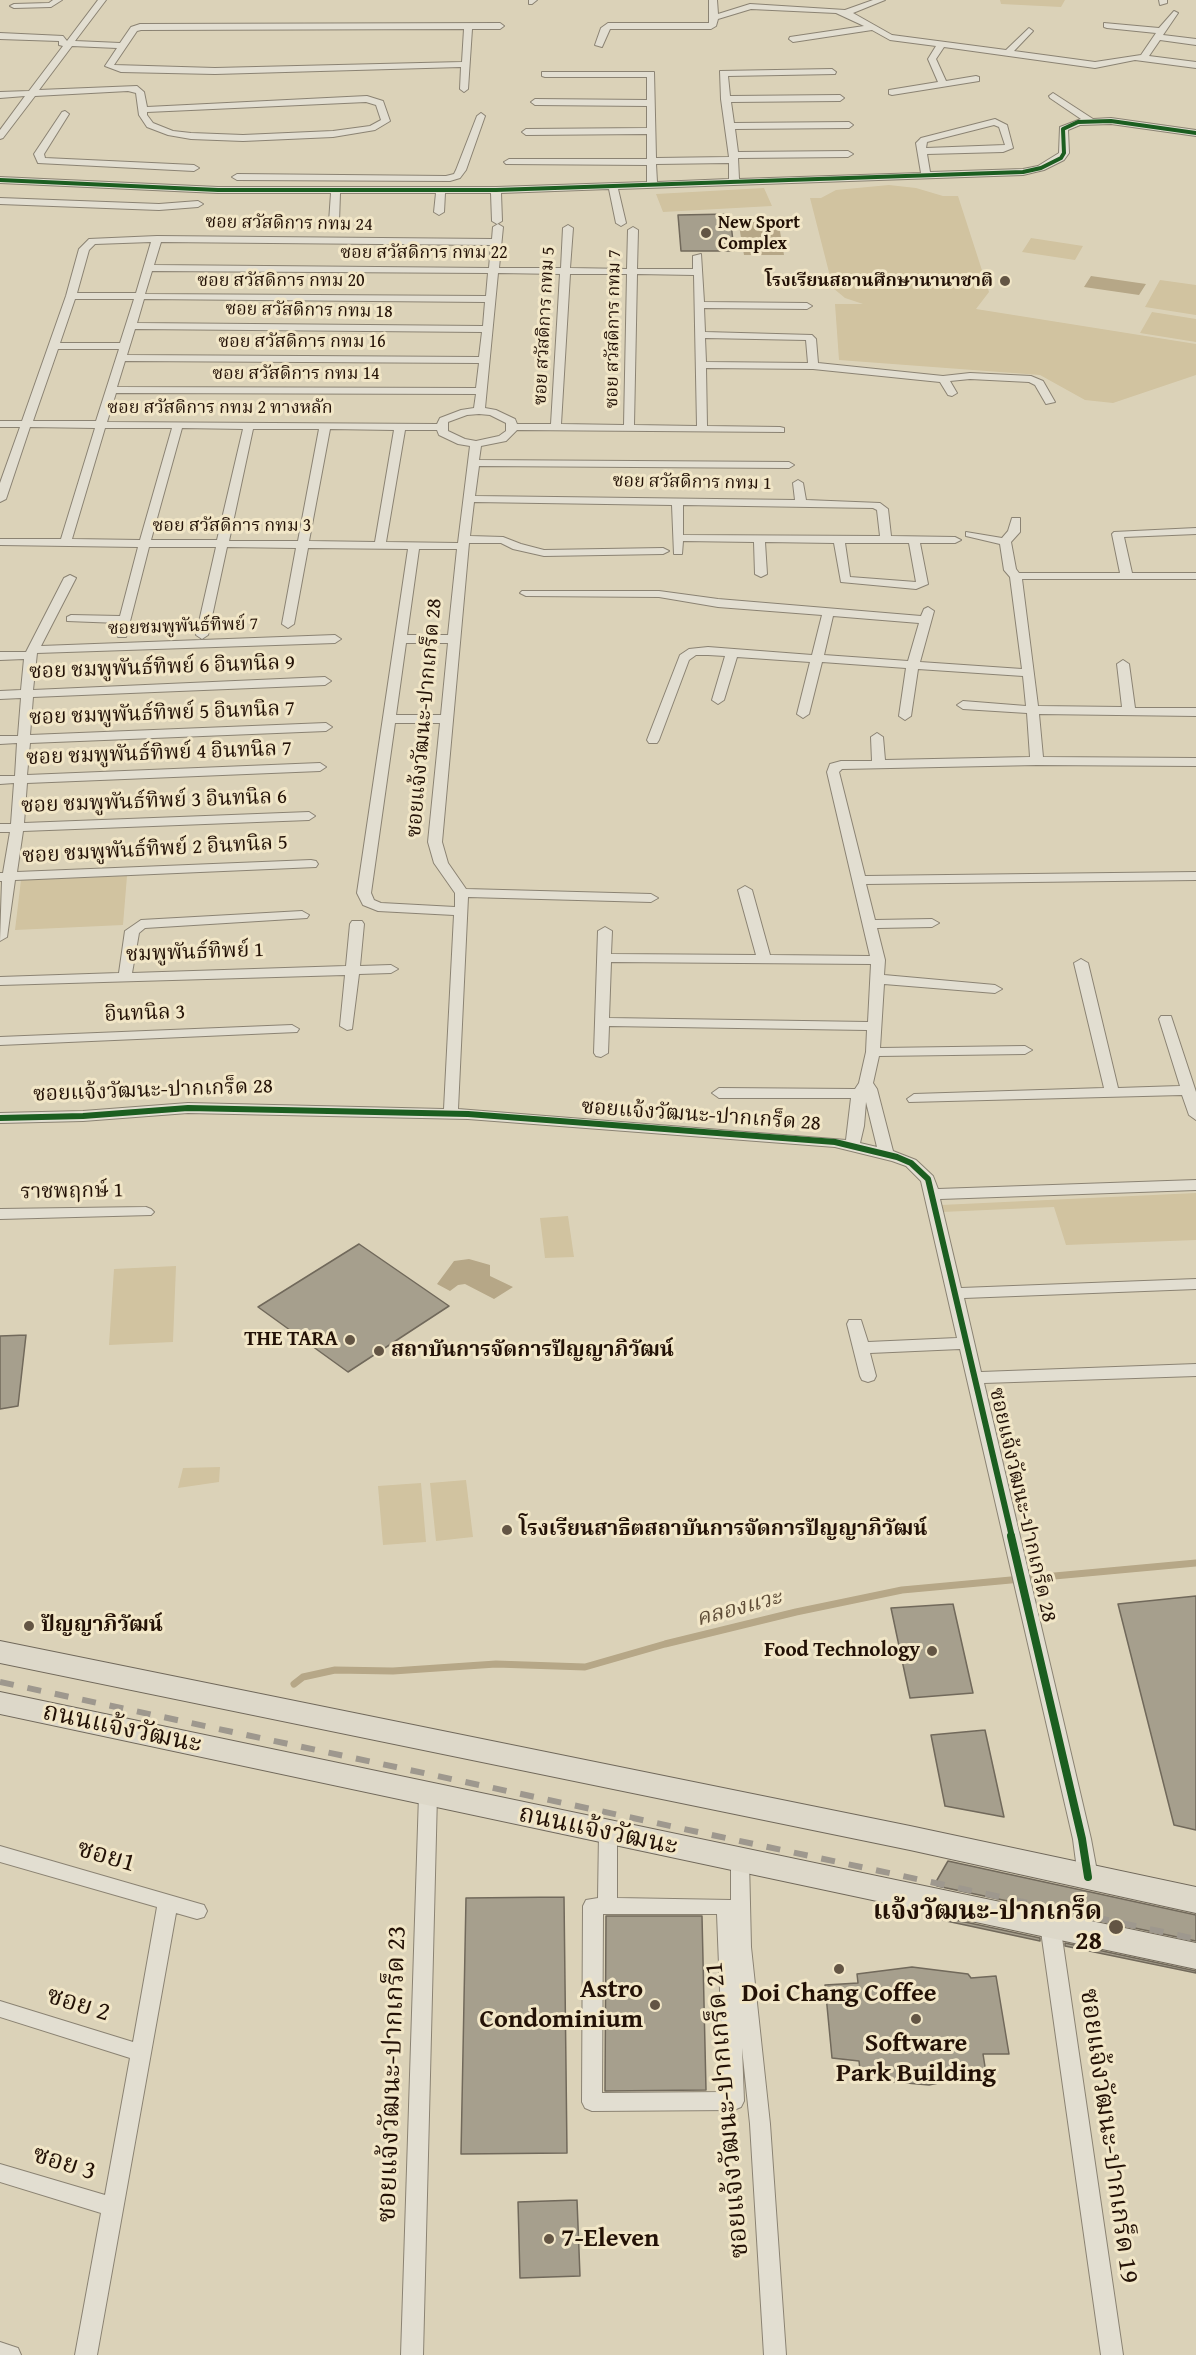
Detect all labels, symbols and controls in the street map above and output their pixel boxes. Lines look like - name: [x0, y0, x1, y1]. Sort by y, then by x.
- street label: ซอย สวัสดิการ กทม 24: [205, 212, 373, 236]
- place label: New Sport Complex: [718, 212, 800, 254]
- marker: New Sport Complex: [699, 226, 713, 240]
- street label: ซอย สวัสดิการ กทม 22: [340, 242, 508, 264]
- street label: ซอย สวัสดิการ กทม 5: [530, 246, 560, 406]
- street label: ซอย สวัสดิการ กทม 7: [602, 249, 626, 409]
- street label: ซอย สวัสดิการ กทม 20: [197, 270, 365, 292]
- place label: โรงเรียนสถานศึกษานานาชาติ: [765, 270, 993, 292]
- marker: โรงเรียนสถานศึกษานานาชาติ: [998, 274, 1012, 288]
- street label: ซอย สวัสดิการ กทม 18: [225, 299, 393, 323]
- street label: ซอย สวัสดิการ กทม 16: [218, 331, 386, 353]
- street label: ซอย สวัสดิการ กทม 14: [212, 363, 380, 385]
- street label: ซอย สวัสดิการ กทม 2 ทางหลัก: [107, 397, 333, 419]
- street label: ซอย สวัสดิการ กทม 1: [612, 471, 772, 495]
- street label: ซอย สวัสดิการ กทม 3: [153, 515, 311, 537]
- street label: ซอยแจ้งวัฒนะ-ปากเกร็ด 28: [402, 597, 448, 839]
- street label: ซอยชมพูพันธ์ทิพย์ 7: [107, 614, 259, 640]
- street label: ซอย ชมพูพันธ์ทิพย์ 6 อินทนิล 9: [29, 651, 295, 685]
- street label: ซอย ชมพูพันธ์ทิพย์ 5 อินทนิล 7: [29, 697, 295, 731]
- street label: ซอย ชมพูพันธ์ทิพย์ 4 อินทนิล 7: [26, 737, 292, 771]
- street label: ซอย ชมพูพันธ์ทิพย์ 3 อินทนิล 6: [21, 785, 287, 819]
- street label: ซอย ชมพูพันธ์ทิพย์ 2 อินทนิล 5: [22, 830, 288, 870]
- street label: ชมพูพันธ์ทิพย์ 1: [126, 938, 264, 968]
- street label: อินทนิล 3: [104, 1000, 186, 1028]
- street label: ซอยแจ้งวัฒนะ-ปากเกร็ด 28: [33, 1074, 273, 1108]
- street label: ซอยแจ้งวัฒนะ-ปากเกร็ด 28: [580, 1095, 822, 1137]
- street label: ราชพฤกษ์ 1: [20, 1179, 124, 1205]
- place label: THE TARA: [244, 1327, 338, 1353]
- marker: THE TARA: [343, 1333, 357, 1347]
- place label: สถาบันการจัดการปัญญาภิวัฒน์: [391, 1338, 674, 1364]
- marker: สถาบันการจัดการปัญญาภิวัฒน์: [372, 1344, 386, 1358]
- street label: ซอยแจ้งวัฒนะ-ปากเกร็ด 28: [983, 1385, 1061, 1625]
- place label: โรงเรียนสาธิตสถาบันการจัดการปัญญาภิวัฒน์: [519, 1517, 927, 1543]
- marker: โรงเรียนสาธิตสถาบันการจัดการปัญญาภิวัฒน์: [500, 1523, 514, 1537]
- water label: คลองแวะ: [693, 1585, 785, 1633]
- place label: ปัญญาภิวัฒน์: [41, 1613, 163, 1639]
- marker: ปัญญาภิวัฒน์: [22, 1619, 36, 1633]
- place label: Food Technology: [764, 1638, 920, 1664]
- marker: Food Technology: [925, 1644, 939, 1658]
- street label: ถนนแจ้งวัฒนะ: [40, 1697, 204, 1761]
- street label: ถนนแจ้งวัฒนะ: [516, 1799, 680, 1863]
- street label: ซอย1: [73, 1834, 139, 1880]
- place label: แจ้งวัฒนะ-ปากเกร็ด 28: [873, 1896, 1102, 1958]
- marker: แจ้งวัฒนะ-ปากเกร็ด 28: [1107, 1918, 1125, 1936]
- street label: ซอยแจ้งวัฒนะ-ปากเกร็ด 23: [372, 1925, 414, 2223]
- street label: ซอยแจ้งวัฒนะ-ปากเกร็ด 21: [700, 1961, 756, 2259]
- marker: Doi Chang Coffee: [832, 1962, 846, 1976]
- place label: Astro Condominium: [479, 1974, 643, 2036]
- place label: Doi Chang Coffee: [742, 1978, 936, 2010]
- street label: ซอย 2: [43, 1981, 113, 2029]
- street label: ซอยแจ้งวัฒนะ-ปากเกร็ด 19: [1072, 1987, 1144, 2285]
- marker: Astro Condominium: [648, 1998, 662, 2012]
- marker: Software Park Building: [909, 2012, 923, 2026]
- place label: Software Park Building: [836, 2028, 996, 2090]
- street label: ซอย 3: [29, 2140, 99, 2188]
- place label: 7-Eleven: [561, 2223, 659, 2255]
- marker: 7-Eleven: [542, 2232, 556, 2246]

